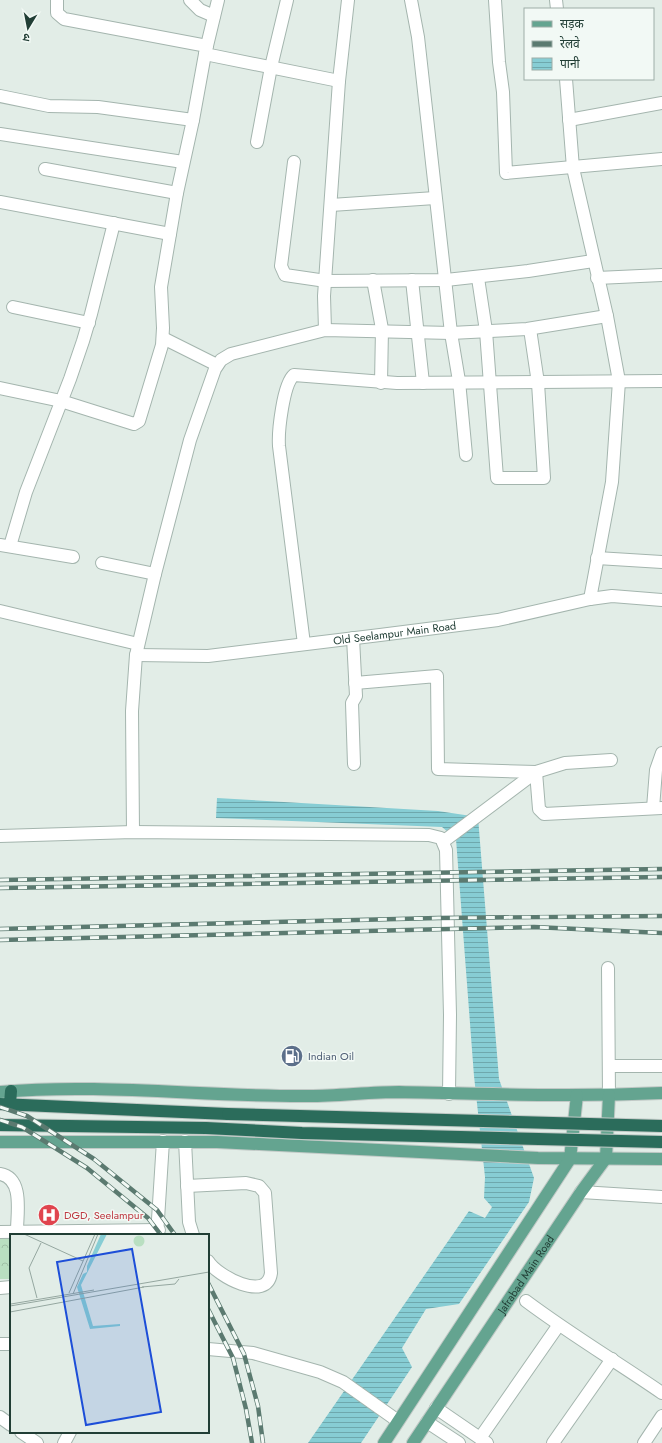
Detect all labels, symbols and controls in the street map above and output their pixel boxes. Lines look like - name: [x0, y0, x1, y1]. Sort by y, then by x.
- north arrow: [8, 8, 48, 48]
- legend: [524, 8, 654, 80]
- text: सड़क: [560, 15, 585, 33]
- text: उ: [21, 29, 31, 46]
- text: रेलवे: [560, 35, 580, 53]
- text: पानी: [560, 55, 581, 73]
- street label: Old Seelampur Main Road: [332, 617, 457, 649]
- fuel station icon: Indian Oil: [279, 1043, 305, 1069]
- place label: Indian Oil: [308, 1048, 354, 1064]
- hospital icon: DGD, Seelampur: [36, 1202, 62, 1228]
- place label: DGD, Seelampur: [64, 1207, 144, 1223]
- street label: Jafrabad Main Road: [493, 1232, 558, 1318]
- inset map: [10, 1234, 209, 1433]

